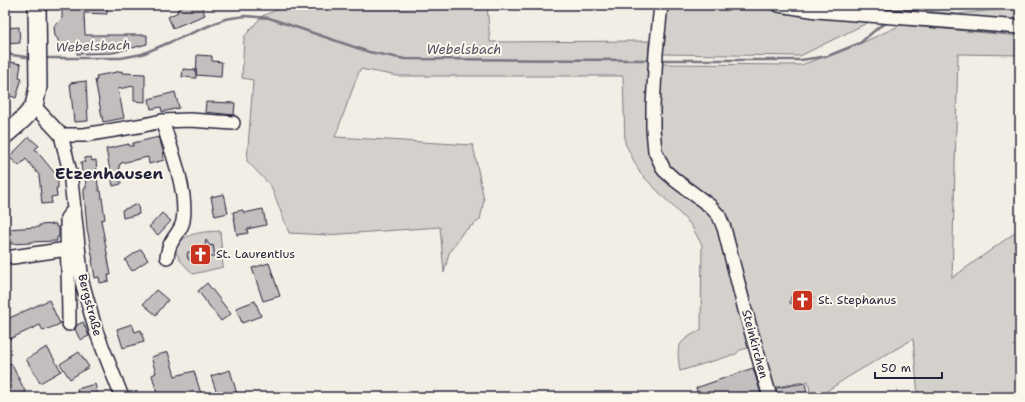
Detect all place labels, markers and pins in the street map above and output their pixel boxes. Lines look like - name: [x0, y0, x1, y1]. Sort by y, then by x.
- church icon: St. Laurentius: [188, 241, 214, 267]
- place label: St. Laurentius: [216, 246, 295, 262]
- church icon: St. Stephanus: [789, 287, 815, 313]
- place label: St. Stephanus: [818, 292, 897, 308]

